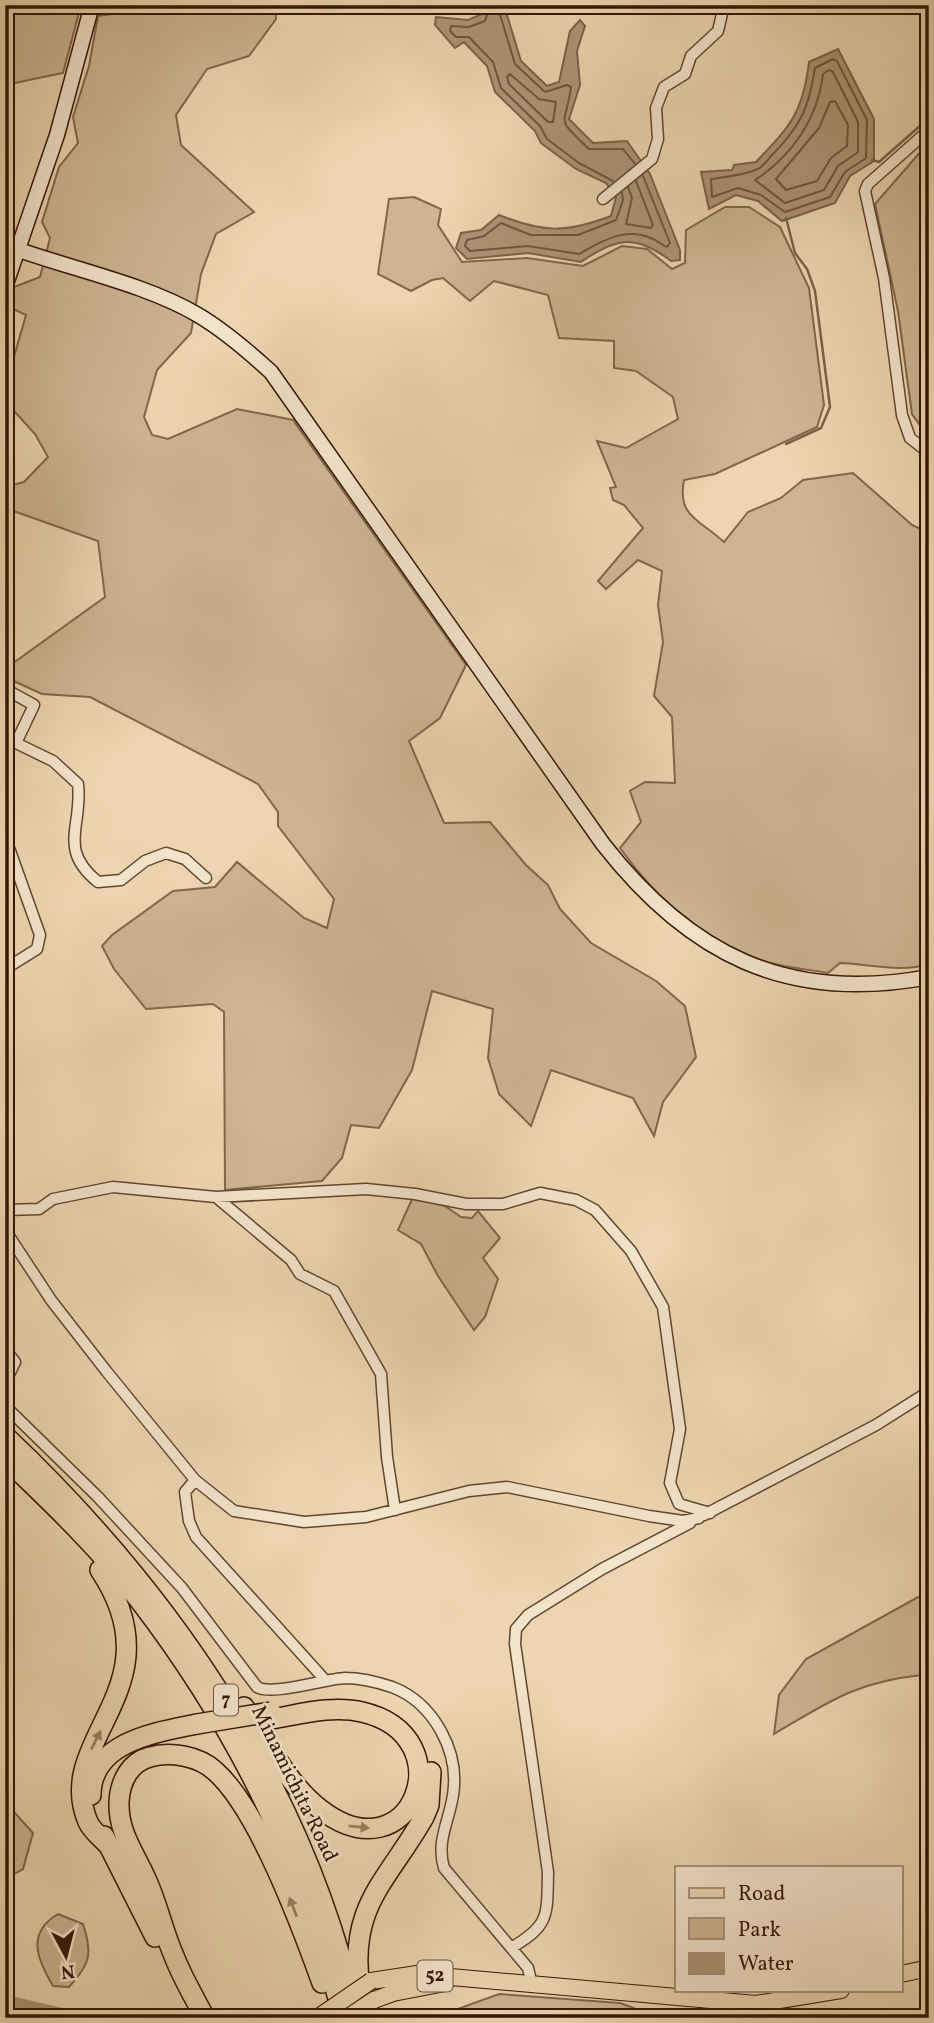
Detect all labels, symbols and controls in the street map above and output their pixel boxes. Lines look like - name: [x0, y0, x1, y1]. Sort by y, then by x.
- road number: 7: [214, 1684, 238, 1716]
- street label: Minamichita Road: [244, 1701, 344, 1867]
- one-way arrow: [90, 1730, 102, 1750]
- one-way arrow: [348, 1821, 370, 1832]
- legend: [675, 1866, 902, 1992]
- text: Road: [738, 1880, 785, 1909]
- one-way arrow: [287, 1897, 298, 1918]
- text: Park: [738, 1916, 781, 1945]
- north arrow: [32, 1922, 102, 1992]
- text: Water: [738, 1950, 794, 1979]
- text: N: [59, 1957, 76, 1985]
- road number: 52: [418, 1960, 452, 1992]

